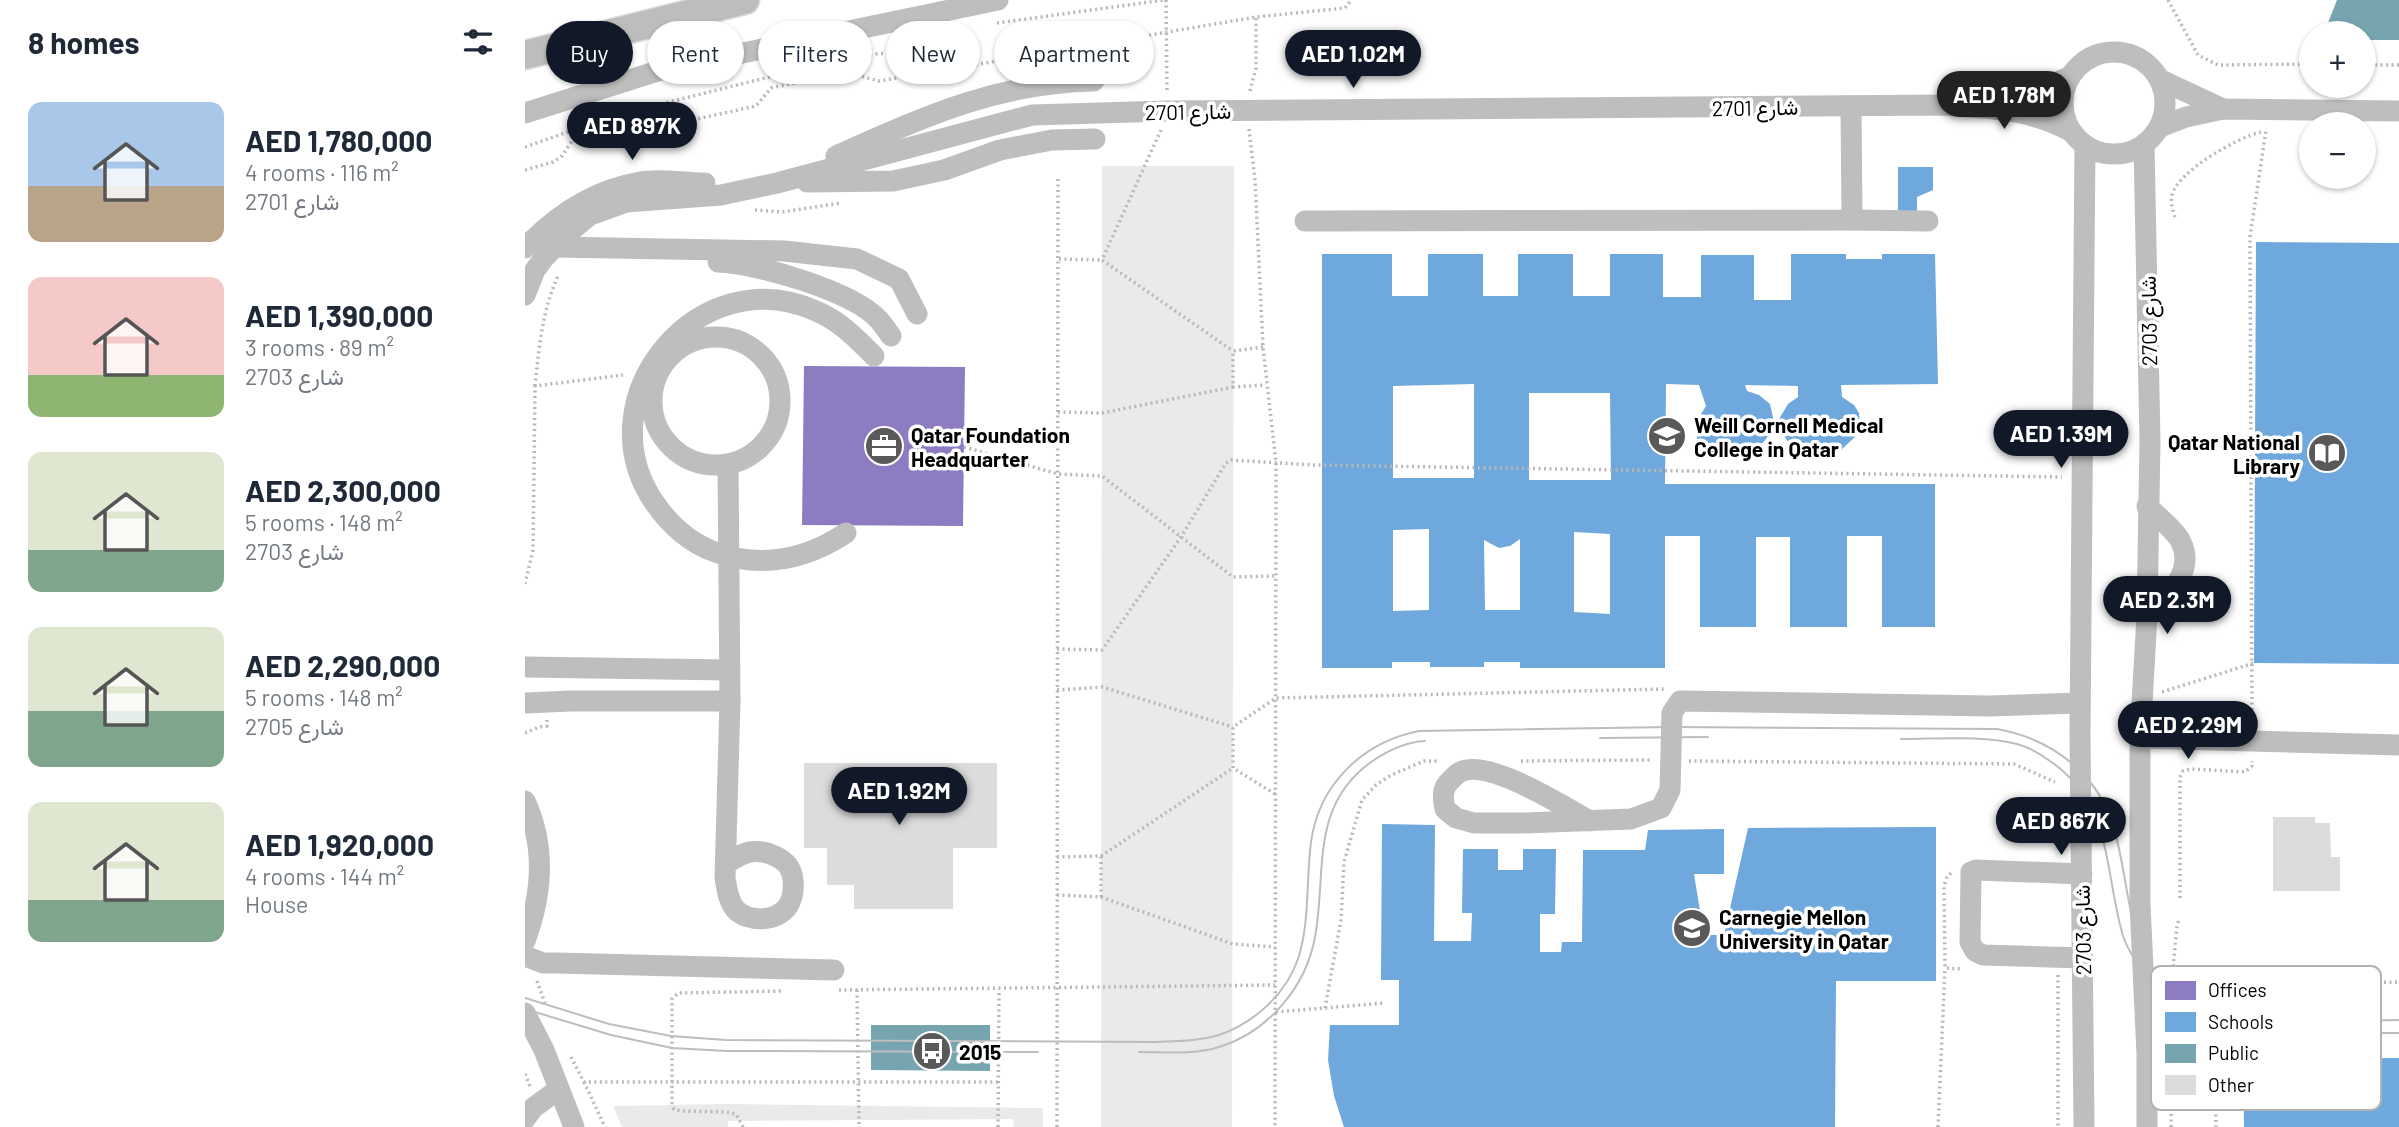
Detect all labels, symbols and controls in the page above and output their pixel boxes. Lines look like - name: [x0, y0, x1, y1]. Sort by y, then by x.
- chip: Buy: [546, 21, 633, 84]
- chip: Rent: [647, 21, 744, 84]
- chip: Filters: [758, 21, 872, 84]
- chip: New: [886, 21, 980, 84]
- chip: Apartment: [994, 21, 1154, 84]
- map controls: [2299, 21, 2376, 189]
- button: +: [2299, 21, 2376, 98]
- icon: filters: [459, 23, 497, 61]
- text: 8 homes: [28, 24, 139, 60]
- pin: AED 1.02M: [1273, 31, 1433, 90]
- text: AED 1.02M: [1301, 39, 1405, 67]
- pin: AED 1.78M: [1924, 72, 2084, 131]
- text: AED 1.78M: [1953, 80, 2055, 108]
- street label: شارع 2701: [1712, 94, 1798, 123]
- street label: شارع 2701: [1145, 98, 1231, 127]
- pin: AED 897K: [560, 102, 704, 162]
- text: AED 897K: [583, 111, 681, 139]
- button: −: [2299, 112, 2376, 189]
- text: AED 1,780,000: [245, 122, 432, 158]
- icon: home: [84, 130, 168, 214]
- text: 4 rooms · 116 m²: [245, 158, 399, 186]
- text: شارع 2701: [245, 187, 339, 215]
- street label: شارع 2703: [2135, 276, 2164, 366]
- text: AED 1,390,000: [245, 297, 433, 333]
- icon: home: [84, 305, 168, 389]
- text: 3 rooms · 89 m²: [245, 333, 394, 361]
- text: شارع 2703: [245, 362, 344, 390]
- pin: AED 1.39M: [1981, 410, 2141, 470]
- place label: Weill Cornell Medical College in Qatar: [1694, 412, 1883, 461]
- school or university icon: Weill Cornell Medical College in Qatar: [1646, 415, 1688, 457]
- text: AED 1.39M: [2009, 419, 2113, 447]
- place label: Qatar Foundation Headquarter: [911, 422, 1070, 471]
- office icon: Qatar Foundation Headquarter: [863, 425, 905, 467]
- place label: Qatar National Library: [2168, 429, 2300, 478]
- library icon: Qatar National Library: [2306, 432, 2348, 474]
- text: AED 2,300,000: [245, 472, 441, 508]
- icon: home: [84, 480, 168, 564]
- text: 5 rooms · 148 m²: [245, 508, 403, 536]
- text: شارع 2703: [245, 537, 344, 565]
- pin: AED 2.3M: [2095, 576, 2239, 636]
- text: AED 2.3M: [2119, 585, 2215, 613]
- text: AED 2,290,000: [245, 647, 440, 683]
- icon: home: [84, 655, 168, 739]
- text: 5 rooms · 148 m²: [245, 683, 403, 711]
- pin: AED 2.29M: [2108, 702, 2268, 761]
- text: AED 2.29M: [2134, 710, 2242, 738]
- text: شارع 2705: [245, 712, 344, 740]
- pin: AED 1.92M: [819, 768, 979, 827]
- text: AED 1.92M: [847, 776, 951, 804]
- pin: AED 867K: [1989, 798, 2133, 857]
- text: AED 867K: [2012, 806, 2110, 834]
- text: AED 1,920,000: [245, 826, 434, 862]
- icon: home: [84, 830, 168, 914]
- text: 4 rooms · 144 m²: [245, 862, 404, 890]
- street label: شارع 2703: [2069, 885, 2098, 975]
- text: House: [245, 890, 308, 918]
- place label: Carnegie Mellon University in Qatar: [1719, 904, 1889, 953]
- school or university icon: Carnegie Mellon University in Qatar: [1671, 907, 1713, 949]
- legend: [2151, 966, 2381, 1110]
- text: Offices: [2208, 978, 2267, 1001]
- text: Schools: [2208, 1010, 2273, 1033]
- bus stop icon: 2015: [911, 1030, 953, 1072]
- place label: 2015: [959, 1039, 1001, 1064]
- text: Public: [2208, 1041, 2259, 1064]
- text: Other: [2208, 1073, 2254, 1096]

